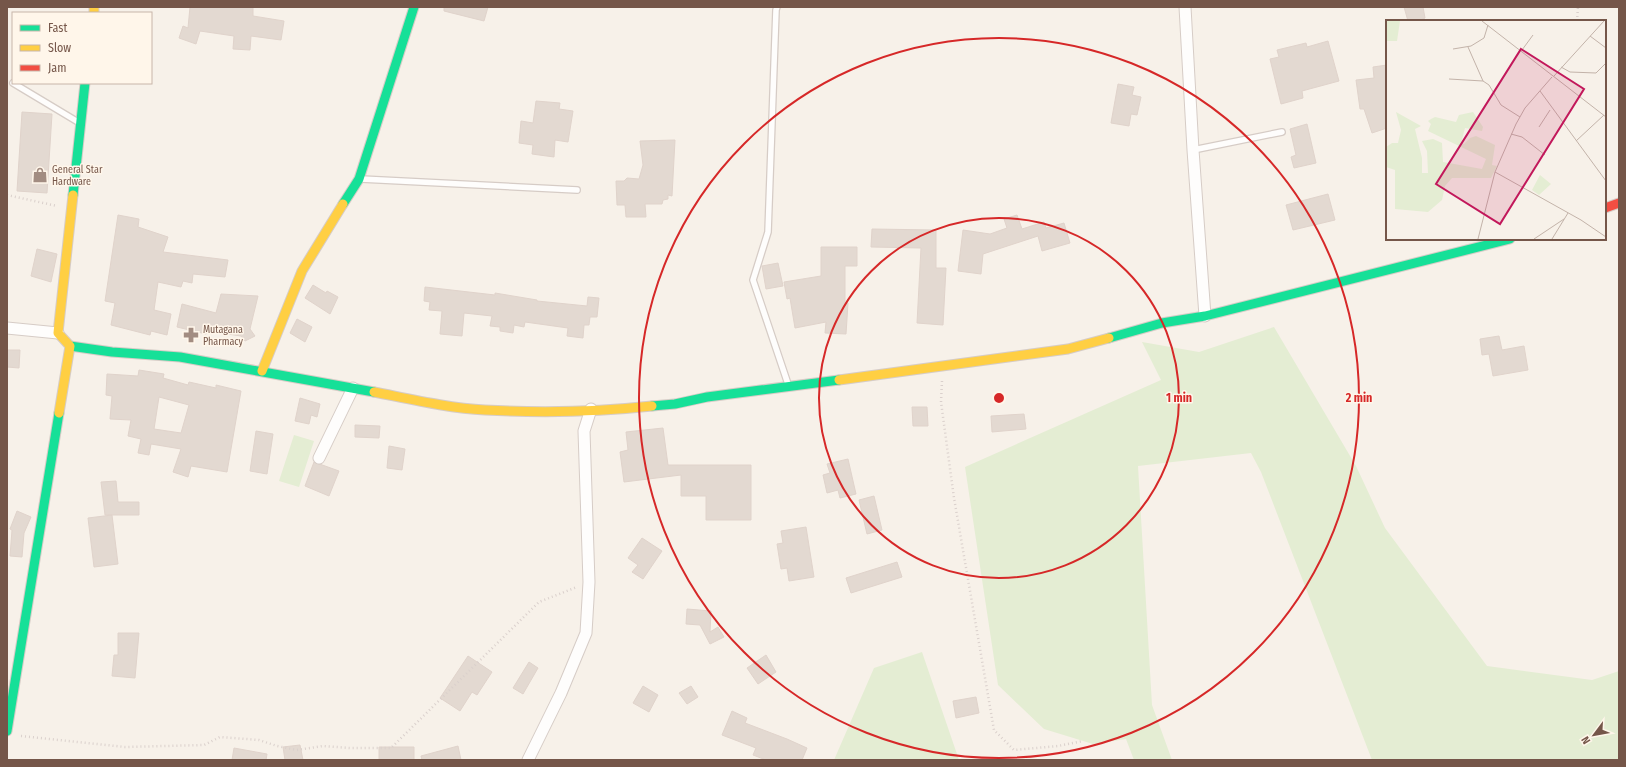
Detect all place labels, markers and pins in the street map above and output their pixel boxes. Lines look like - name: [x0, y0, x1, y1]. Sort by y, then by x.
- place label: General Star Hardware: [52, 164, 103, 188]
- shop icon: General Star Hardware: [31, 166, 49, 184]
- place label: Mutagana Pharmacy: [203, 324, 244, 348]
- pharmacy icon: Mutagana Pharmacy: [182, 326, 200, 344]
- centre of rings: [992, 391, 1006, 405]

